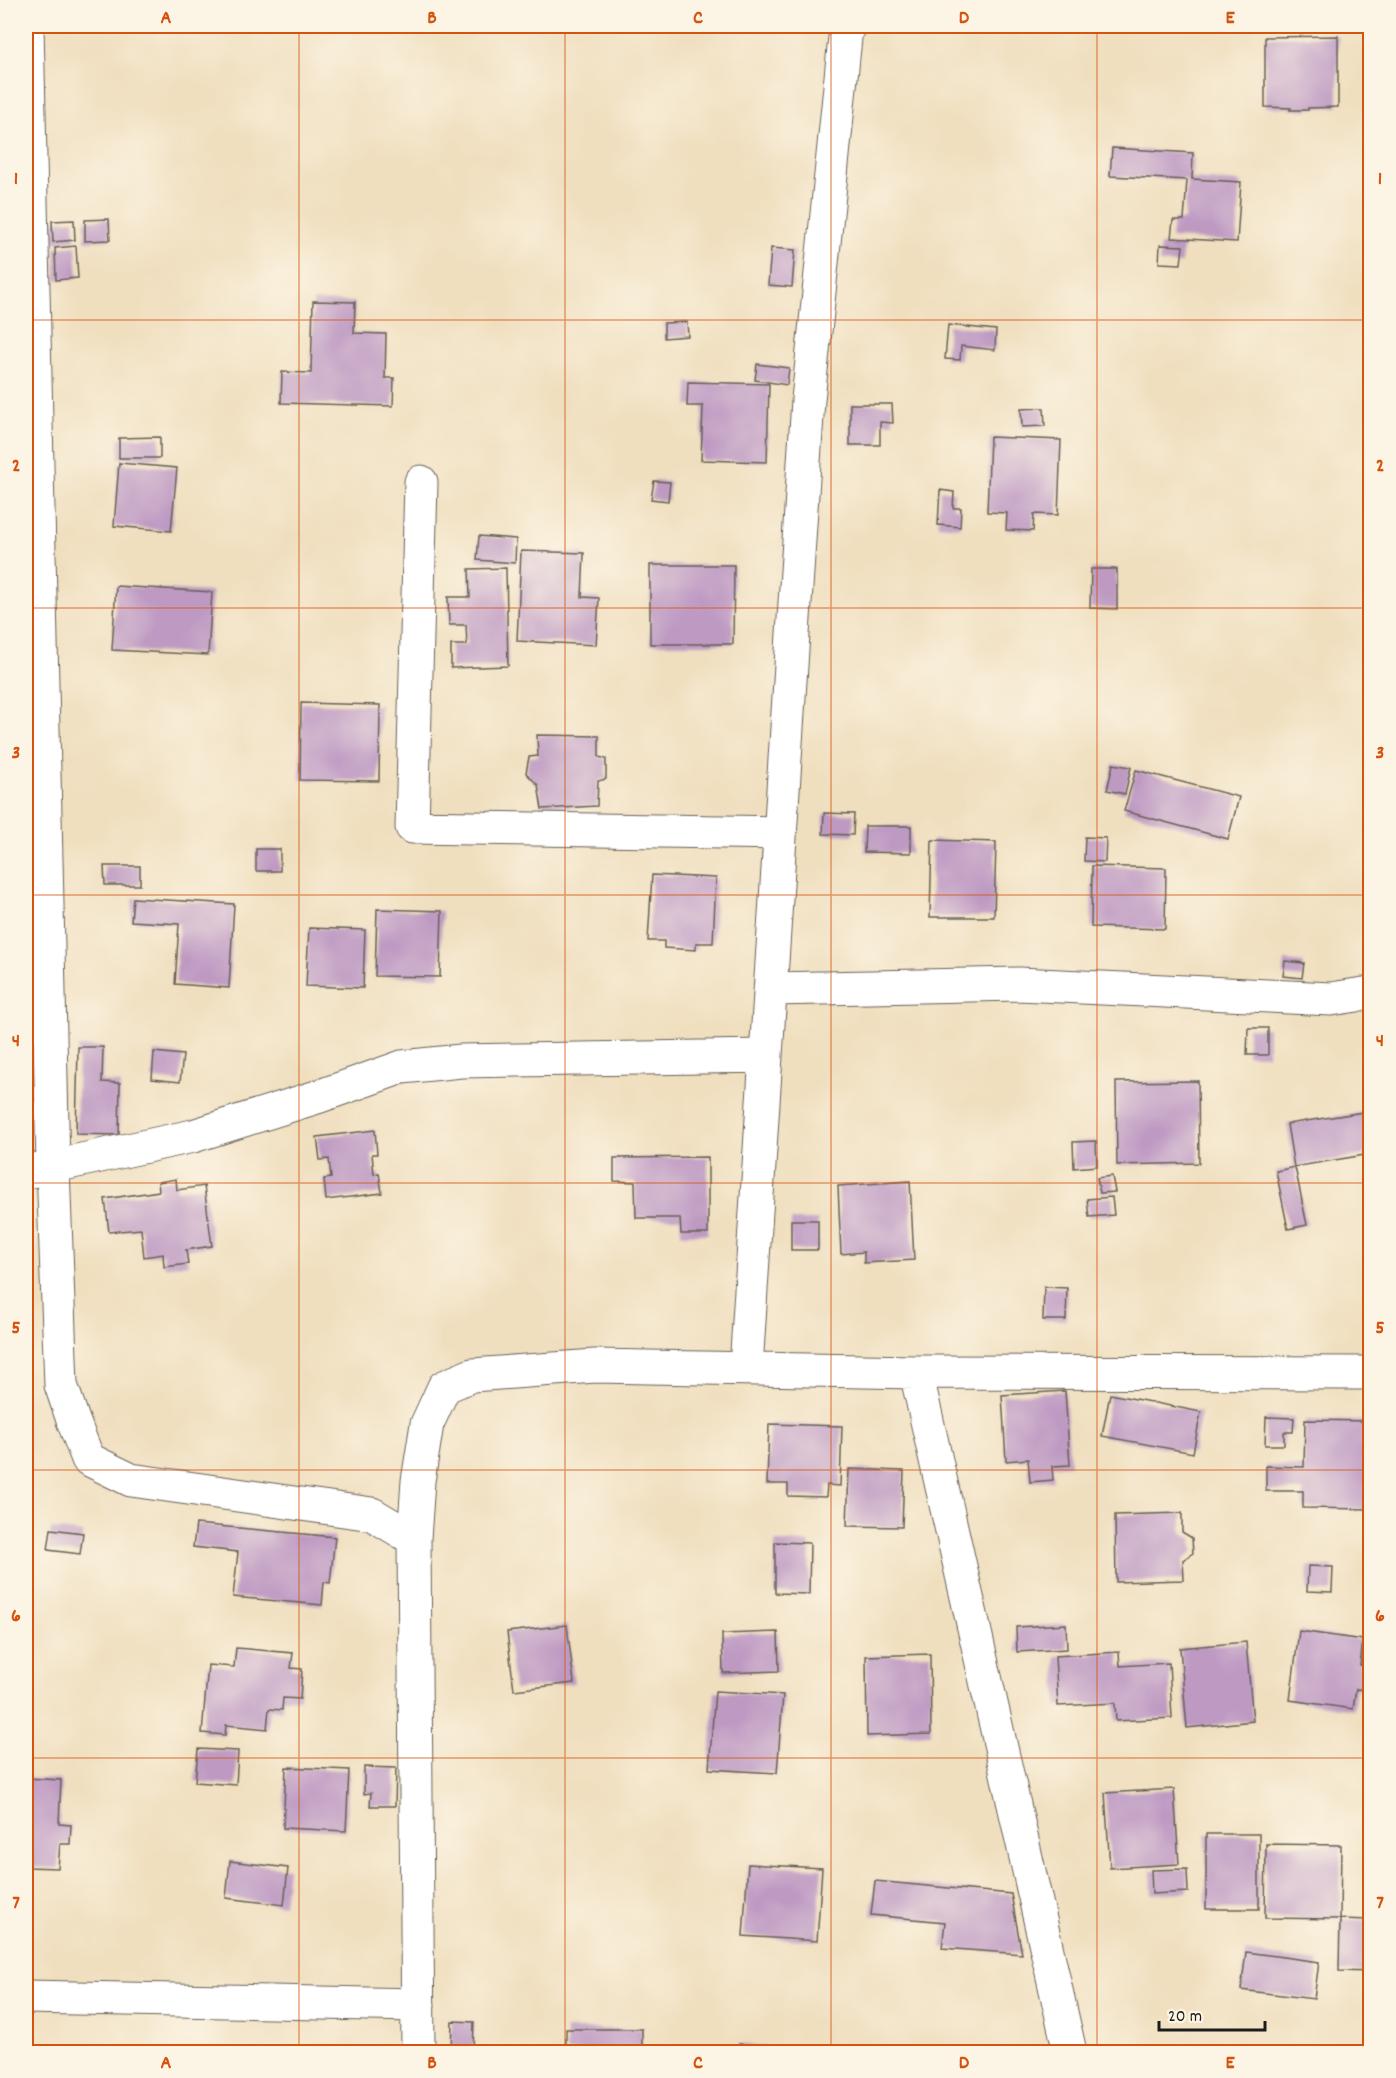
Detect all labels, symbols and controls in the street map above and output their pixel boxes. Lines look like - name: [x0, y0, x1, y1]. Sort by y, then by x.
- text: A: [161, 5, 172, 33]
- text: B: [427, 5, 437, 33]
- text: C: [693, 5, 703, 33]
- text: D: [959, 5, 970, 33]
- text: E: [1225, 5, 1235, 33]
- text: 1: [14, 166, 18, 194]
- text: 1: [1378, 166, 1382, 194]
- text: 2: [12, 453, 20, 481]
- text: 2: [1376, 453, 1384, 481]
- text: 3: [12, 740, 20, 768]
- text: 3: [1376, 740, 1384, 768]
- text: 4: [12, 1028, 20, 1056]
- text: 4: [1376, 1028, 1384, 1056]
- text: 5: [11, 1315, 21, 1343]
- text: 5: [1375, 1315, 1385, 1343]
- text: 6: [11, 1603, 21, 1631]
- text: 6: [1375, 1603, 1385, 1631]
- text: 7: [12, 1890, 20, 1918]
- text: 7: [1376, 1890, 1384, 1918]
- scale bar: [1159, 1994, 1266, 2032]
- text: 20 m: [1168, 2005, 1202, 2030]
- text: A: [161, 2050, 172, 2078]
- text: B: [427, 2050, 437, 2078]
- text: C: [693, 2050, 703, 2078]
- text: D: [959, 2050, 970, 2078]
- text: E: [1225, 2050, 1235, 2078]

